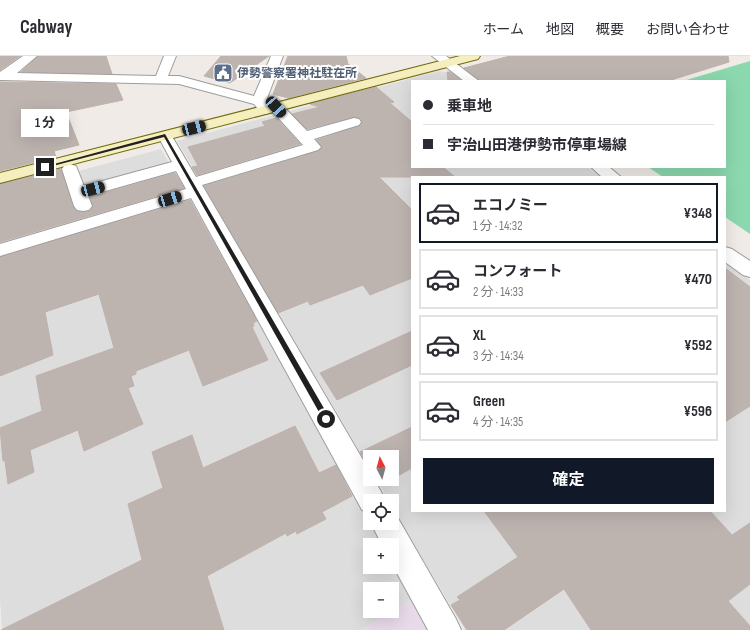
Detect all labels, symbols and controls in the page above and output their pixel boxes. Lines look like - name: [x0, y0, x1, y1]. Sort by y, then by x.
- text: Cabway: [20, 16, 72, 39]
- text: ホーム: [482, 21, 524, 38]
- text: 地図: [546, 21, 574, 38]
- text: 概要: [596, 21, 624, 38]
- text: お問い合わせ: [646, 21, 730, 38]
- public building icon: 伊勢警察署神社駐在所: [212, 62, 234, 84]
- place label: 伊勢警察署神社駐在所: [237, 66, 357, 81]
- car: [264, 94, 288, 120]
- text: 乗車地: [447, 97, 492, 116]
- callout: 1 分: [21, 109, 69, 137]
- text: 1 分: [35, 115, 55, 131]
- car: [181, 119, 207, 137]
- text: 宇治山田港伊勢市停車場線: [447, 136, 627, 155]
- route end: [36, 158, 54, 176]
- car: [80, 180, 106, 198]
- car: [157, 190, 183, 208]
- icon: car: [425, 195, 461, 231]
- text: エコノミー: [473, 196, 548, 215]
- text: ¥348: [683, 204, 712, 223]
- text: 1 分 · 14:32: [473, 218, 523, 234]
- icon: car: [425, 261, 461, 297]
- text: コンフォート: [473, 262, 563, 281]
- text: ¥470: [684, 270, 712, 289]
- text: 2 分 · 14:33: [473, 284, 524, 300]
- text: XL: [473, 326, 486, 345]
- icon: car: [425, 327, 461, 363]
- text: ¥592: [684, 336, 712, 355]
- text: 3 分 · 14:34: [473, 348, 524, 364]
- text: Green: [473, 392, 505, 411]
- icon: car: [425, 393, 461, 429]
- text: ¥596: [684, 402, 712, 421]
- route start: [317, 410, 335, 428]
- text: 4 分 · 14:35: [473, 414, 523, 430]
- north arrow: [363, 450, 399, 486]
- map controls: [363, 450, 399, 618]
- button: 確定: [423, 458, 714, 504]
- button: locate: [363, 494, 399, 530]
- button: +: [363, 538, 399, 574]
- button: −: [363, 582, 399, 618]

